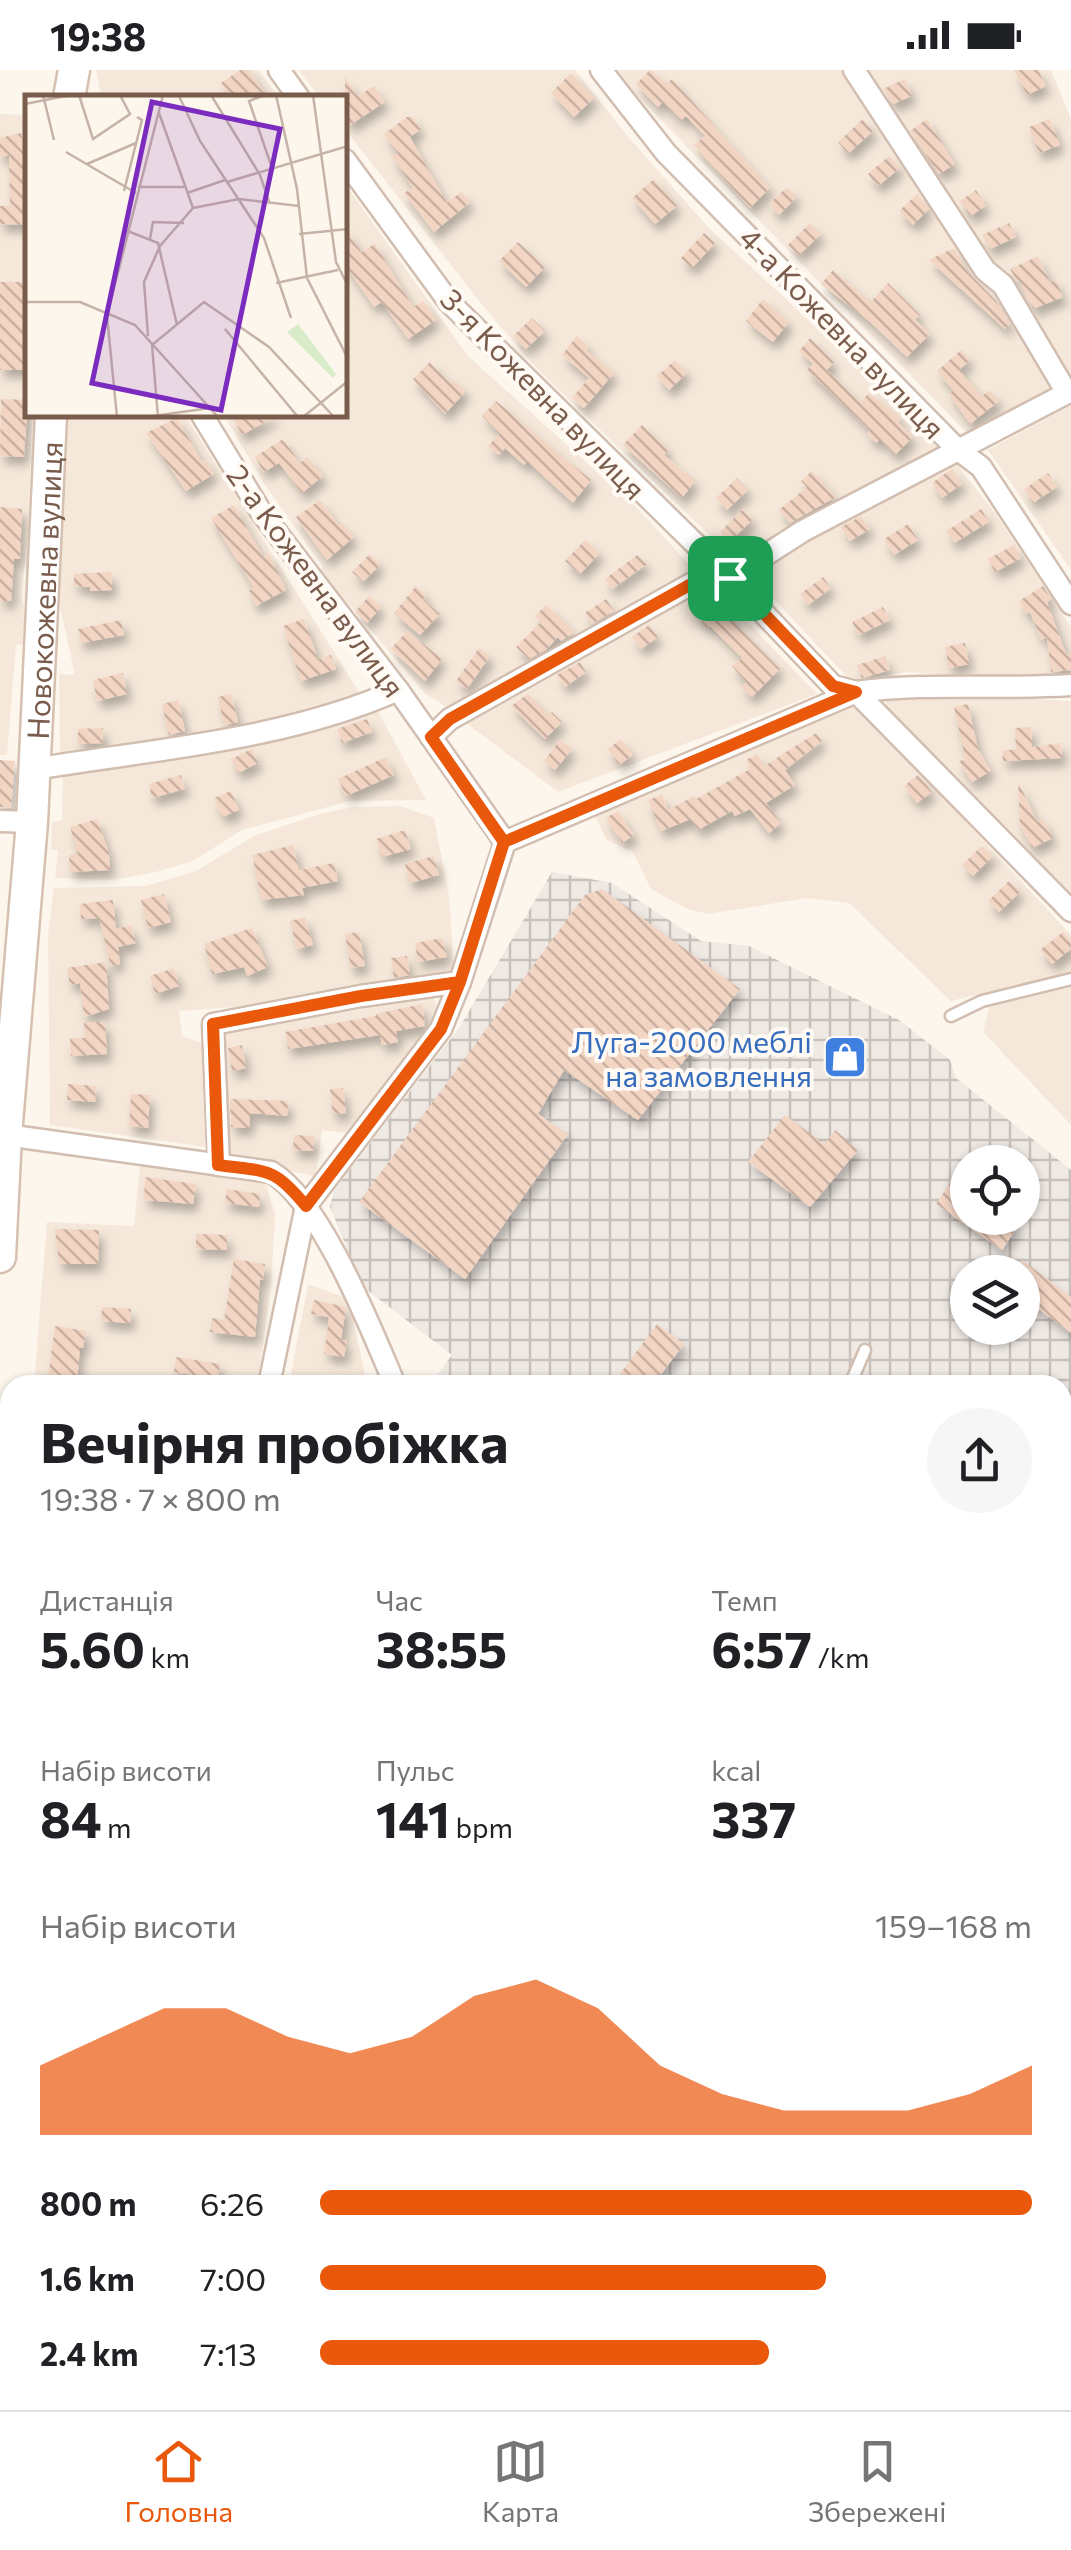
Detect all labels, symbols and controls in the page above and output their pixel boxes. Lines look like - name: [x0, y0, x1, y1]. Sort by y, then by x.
- text: 19:38: [50, 12, 146, 59]
- inset map: [25, 95, 348, 418]
- street label: 4-а Кожевна вулиця: [733, 219, 953, 445]
- street label: 3-я Кожевна вулиця: [434, 280, 654, 506]
- street label: Новокожевна вулиця: [17, 441, 68, 740]
- street label: 2-а Кожевна вулиця: [220, 457, 414, 703]
- pin: [688, 536, 773, 621]
- icon: arrive: [703, 551, 758, 606]
- place label: Луга-2000 меблі на замовлення: [571, 1022, 812, 1093]
- shop icon: Луга-2000 меблі на замовлення: [822, 1034, 868, 1080]
- map controls: [950, 1145, 1040, 1345]
- button: locate: [950, 1145, 1040, 1235]
- button: layers: [950, 1255, 1040, 1345]
- text: Вечірня пробіжка: [40, 1407, 509, 1474]
- button: share: [927, 1408, 1032, 1513]
- text: 19:38 · 7 × 800 m: [40, 1478, 281, 1518]
- text: Дистанція: [40, 1583, 174, 1617]
- text: Час: [376, 1583, 423, 1617]
- text: Темп: [711, 1583, 778, 1617]
- text: 5.60: [40, 1617, 145, 1678]
- text: 38:55: [376, 1617, 507, 1678]
- text: 6:57: [711, 1617, 812, 1678]
- text: km: [145, 1640, 190, 1674]
- text: /km: [812, 1640, 869, 1674]
- text: Набір висоти: [40, 1753, 212, 1787]
- text: Пульс: [376, 1753, 455, 1787]
- text: kcal: [711, 1753, 761, 1787]
- text: 84: [40, 1787, 102, 1848]
- text: 141: [376, 1787, 450, 1848]
- text: 337: [711, 1787, 796, 1848]
- text: m: [102, 1810, 131, 1844]
- text: bpm: [450, 1810, 513, 1844]
- text: Набір висоти: [40, 1905, 237, 1945]
- text: 159–168 m: [875, 1905, 1032, 1945]
- text: 800 m: [40, 2183, 136, 2223]
- text: 6:26: [200, 2183, 264, 2223]
- text: 1.6 km: [40, 2258, 135, 2298]
- text: 7:00: [200, 2258, 266, 2298]
- text: 2.4 km: [40, 2333, 138, 2373]
- text: 7:13: [200, 2333, 256, 2373]
- tab: Головна: [124, 2434, 233, 2528]
- tab: Карта: [482, 2434, 559, 2528]
- tab: Збережені: [808, 2434, 946, 2528]

